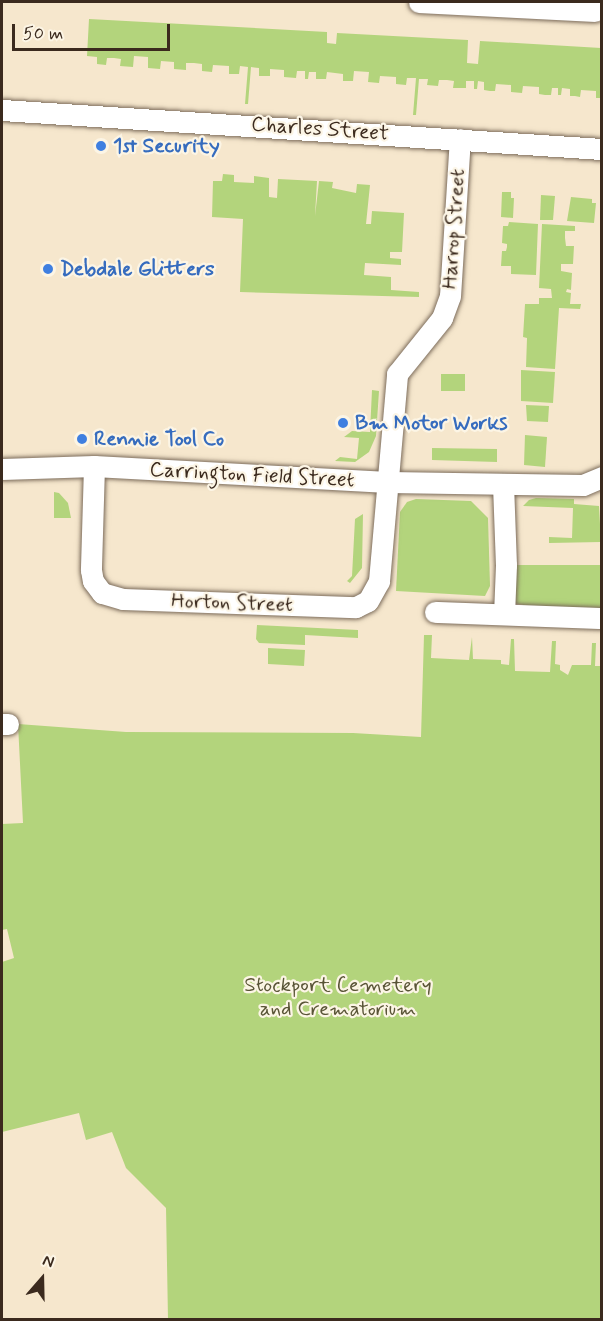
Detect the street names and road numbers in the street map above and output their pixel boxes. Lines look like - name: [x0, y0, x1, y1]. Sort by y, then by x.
- street label: Charles Street: [251, 112, 389, 146]
- street label: Harrop Street: [437, 166, 471, 292]
- street label: Carrington Field Street: [147, 457, 357, 493]
- street label: Horton Street: [169, 588, 295, 618]

